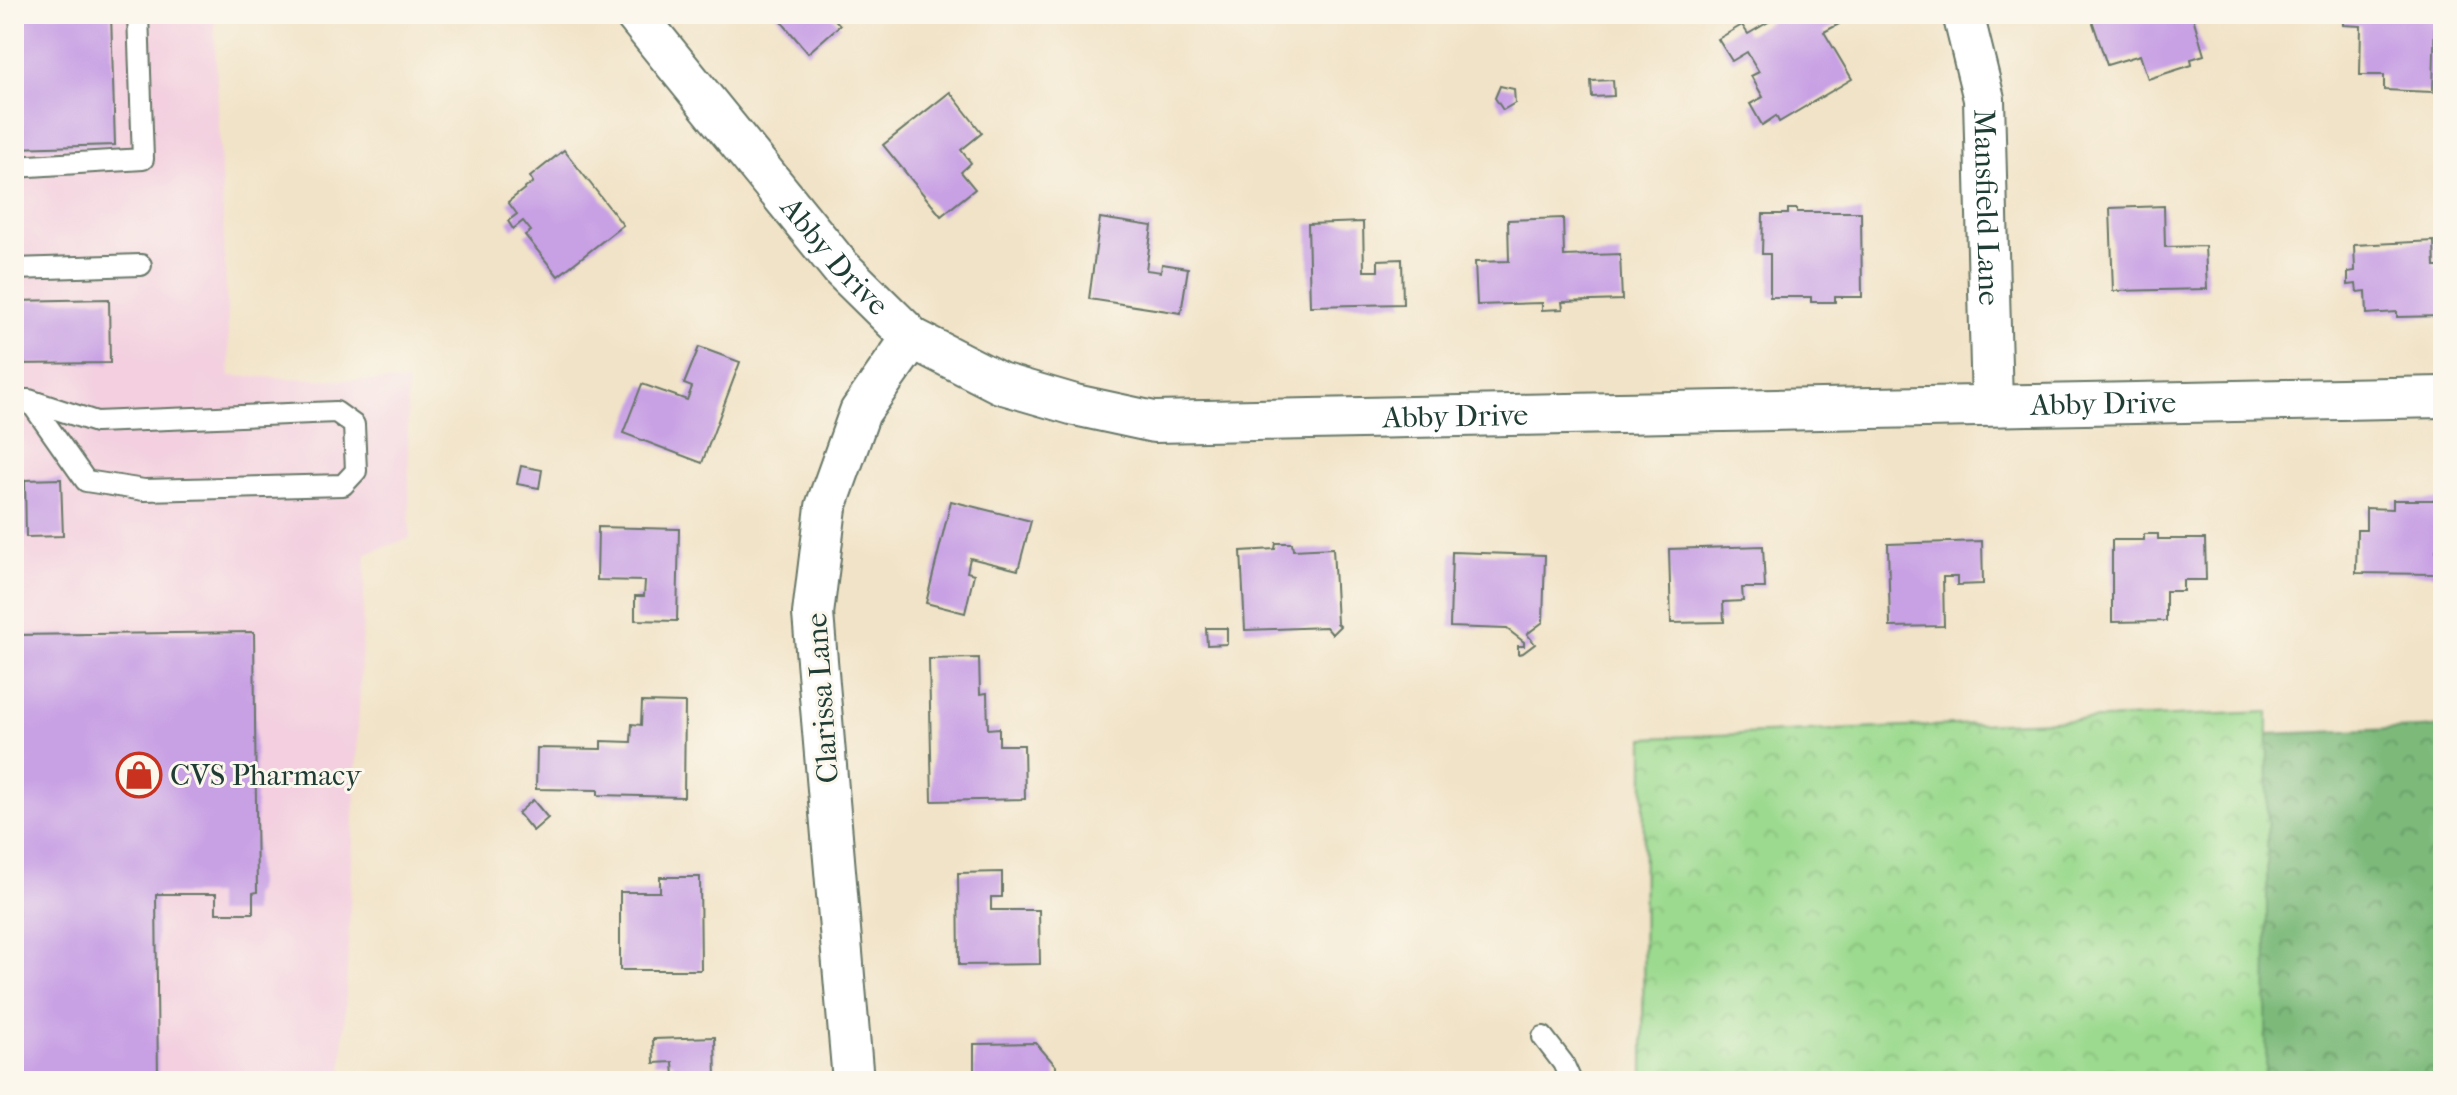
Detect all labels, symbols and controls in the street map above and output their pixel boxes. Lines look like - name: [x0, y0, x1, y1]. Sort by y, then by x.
- street label: Mansfield Lane: [1966, 109, 2006, 306]
- street label: Abby Drive: [772, 190, 896, 323]
- street label: Abby Drive: [2029, 385, 2177, 423]
- street label: Abby Drive: [1381, 398, 1529, 436]
- street label: Clarissa Lane: [799, 611, 846, 784]
- shop icon: CVS Pharmacy: [115, 751, 163, 799]
- place label: CVS Pharmacy: [170, 758, 362, 793]

